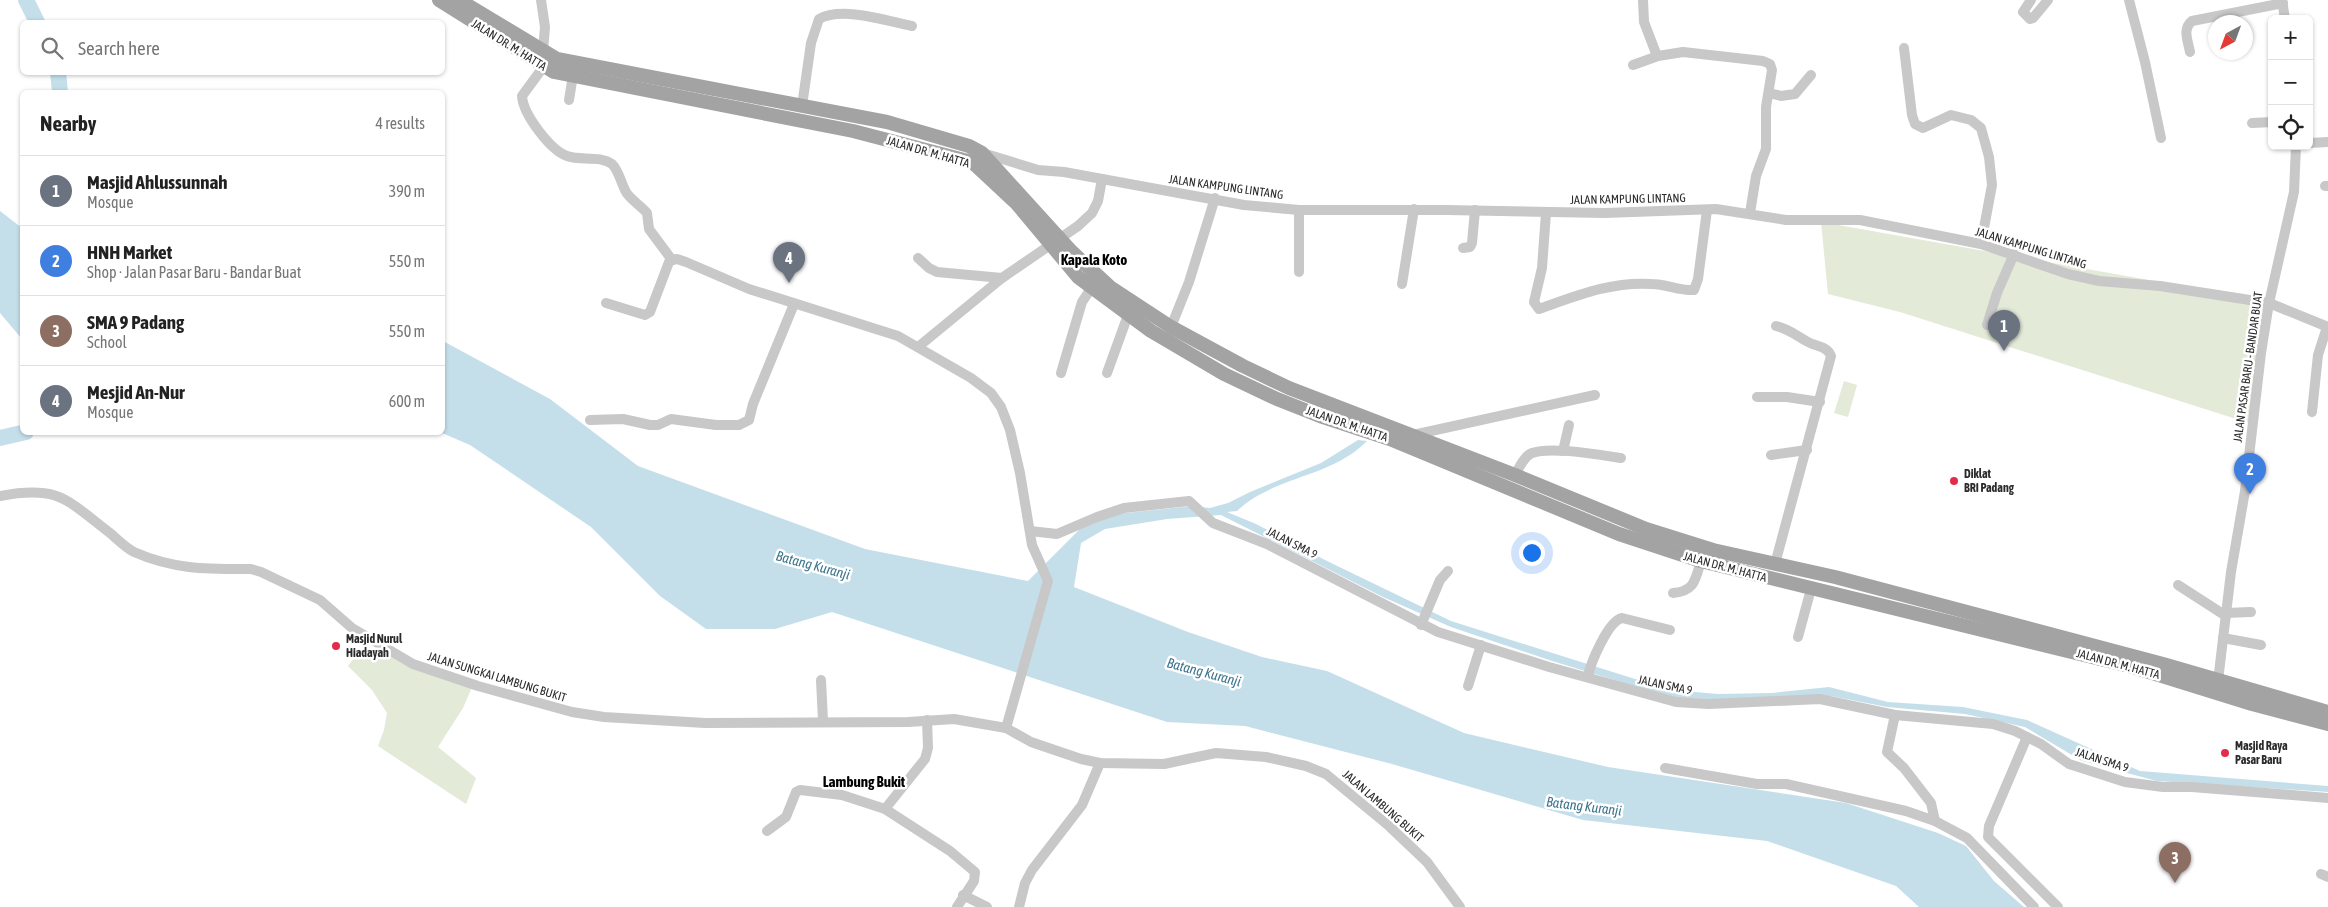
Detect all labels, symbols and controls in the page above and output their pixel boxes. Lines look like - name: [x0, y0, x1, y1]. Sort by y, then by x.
- north arrow: [2208, 15, 2253, 60]
- map controls: [2268, 15, 2313, 150]
- button: +: [2268, 15, 2313, 60]
- street label: JALAN DR. M. HATTA: [469, 16, 549, 74]
- search box: [20, 20, 445, 75]
- icon: search: [38, 34, 66, 62]
- text: Search here: [78, 37, 160, 59]
- button: −: [2268, 60, 2313, 105]
- button: locate: [2268, 105, 2313, 150]
- text: Nearby: [40, 111, 96, 135]
- text: 4 results: [375, 114, 425, 132]
- street label: JALAN DR. M. HATTA: [885, 133, 971, 171]
- text: Masjid Ahlussunnah: [87, 171, 227, 193]
- street label: JALAN KAMPUNG LINTANG: [1168, 172, 1284, 202]
- text: 1: [52, 182, 60, 200]
- text: 390 m: [389, 182, 425, 200]
- street label: JALAN KAMPUNG LINTANG: [1570, 191, 1686, 207]
- text: Mosque: [87, 193, 133, 211]
- street label: JALAN KAMPUNG LINTANG: [1974, 224, 2088, 272]
- text: HNH Market: [87, 241, 172, 263]
- pin: 4: [773, 242, 805, 283]
- district label: Kapala Koto: [1061, 251, 1127, 268]
- text: 2: [52, 252, 60, 270]
- text: 550 m: [389, 252, 425, 270]
- text: Shop · Jalan Pasar Baru - Bandar Buat: [87, 263, 301, 281]
- street label: JALAN PASAR BARU - BANDAR BUAT: [2230, 290, 2266, 443]
- pin: 1: [1988, 310, 2020, 351]
- text: SMA 9 Padang: [87, 311, 184, 333]
- text: 3: [52, 322, 60, 340]
- text: 550 m: [389, 322, 425, 340]
- text: School: [87, 333, 127, 351]
- text: Mesjid An-Nur: [87, 381, 185, 403]
- text: 4: [52, 392, 60, 410]
- text: 600 m: [389, 392, 425, 410]
- text: Mosque: [87, 403, 133, 421]
- street label: JALAN DR. M. HATTA: [1304, 403, 1390, 445]
- pin: 2: [2234, 453, 2266, 494]
- place label: Diklat BRI Padang: [1964, 467, 2015, 495]
- marker: Diklat BRI Padang: [1948, 475, 1960, 487]
- street label: JALAN SMA 9: [1264, 524, 1320, 562]
- your location: [1519, 540, 1545, 566]
- water label: Batang Kuranji: [774, 547, 852, 583]
- street label: JALAN DR. M. HATTA: [1682, 549, 1768, 585]
- place label: Masjid Nurul Hiadayah: [346, 632, 403, 660]
- marker: Masjid Nurul Hiadayah: [330, 640, 342, 652]
- street label: JALAN DR. M. HATTA: [2075, 646, 2161, 682]
- street label: JALAN SUNGKAI LAMBUNG BUKIT: [426, 649, 569, 705]
- water label: Batang Kuranji: [1165, 654, 1243, 690]
- street label: JALAN SMA 9: [1637, 672, 1694, 698]
- place label: Masjid Raya Pasar Baru: [2235, 739, 2288, 767]
- street label: JALAN SMA 9: [2074, 745, 2131, 775]
- marker: Masjid Raya Pasar Baru: [2219, 747, 2231, 759]
- street label: JALAN LAMBUNG BUKIT: [1340, 767, 1427, 845]
- district label: Lambung Bukit: [823, 773, 906, 790]
- water label: Batang Kuranji: [1545, 793, 1623, 819]
- pin: 3: [2159, 842, 2191, 883]

